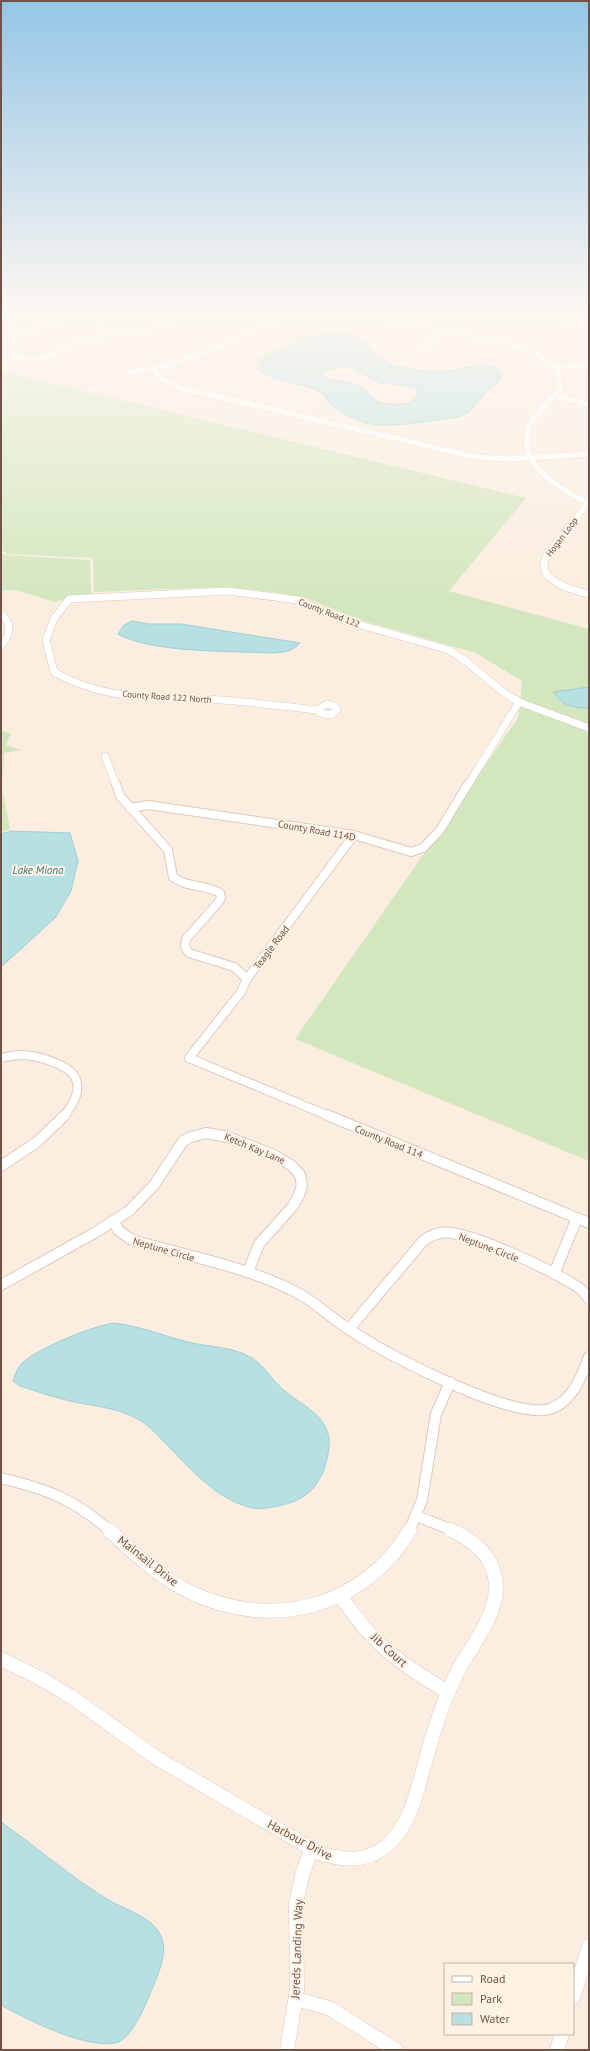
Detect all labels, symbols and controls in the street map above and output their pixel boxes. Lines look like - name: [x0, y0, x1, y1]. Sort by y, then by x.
- street label: Hogan Loop: [543, 515, 580, 558]
- street label: County Road 122: [297, 596, 362, 629]
- street label: County Road 122 North: [122, 688, 212, 705]
- street label: County Road 114D: [277, 817, 357, 844]
- water label: Lake Miona: [13, 863, 64, 877]
- street label: Teagle Road: [251, 923, 292, 972]
- street label: County Road 114: [353, 1122, 425, 1161]
- street label: Ketch Kay Lane: [222, 1130, 287, 1167]
- street label: Neptune Circle: [457, 1230, 521, 1265]
- street label: Neptune Circle: [132, 1234, 196, 1264]
- street label: Mainsail Drive: [115, 1532, 182, 1589]
- street label: Jib Court: [367, 1629, 411, 1670]
- street label: Harbour Drive: [265, 1816, 335, 1863]
- street label: Jereds Landing Way: [287, 1899, 306, 2000]
- legend: [444, 1963, 574, 2035]
- text: Road: [480, 1971, 505, 1986]
- text: Park: [480, 1991, 502, 2006]
- text: Water: [480, 2011, 510, 2026]

